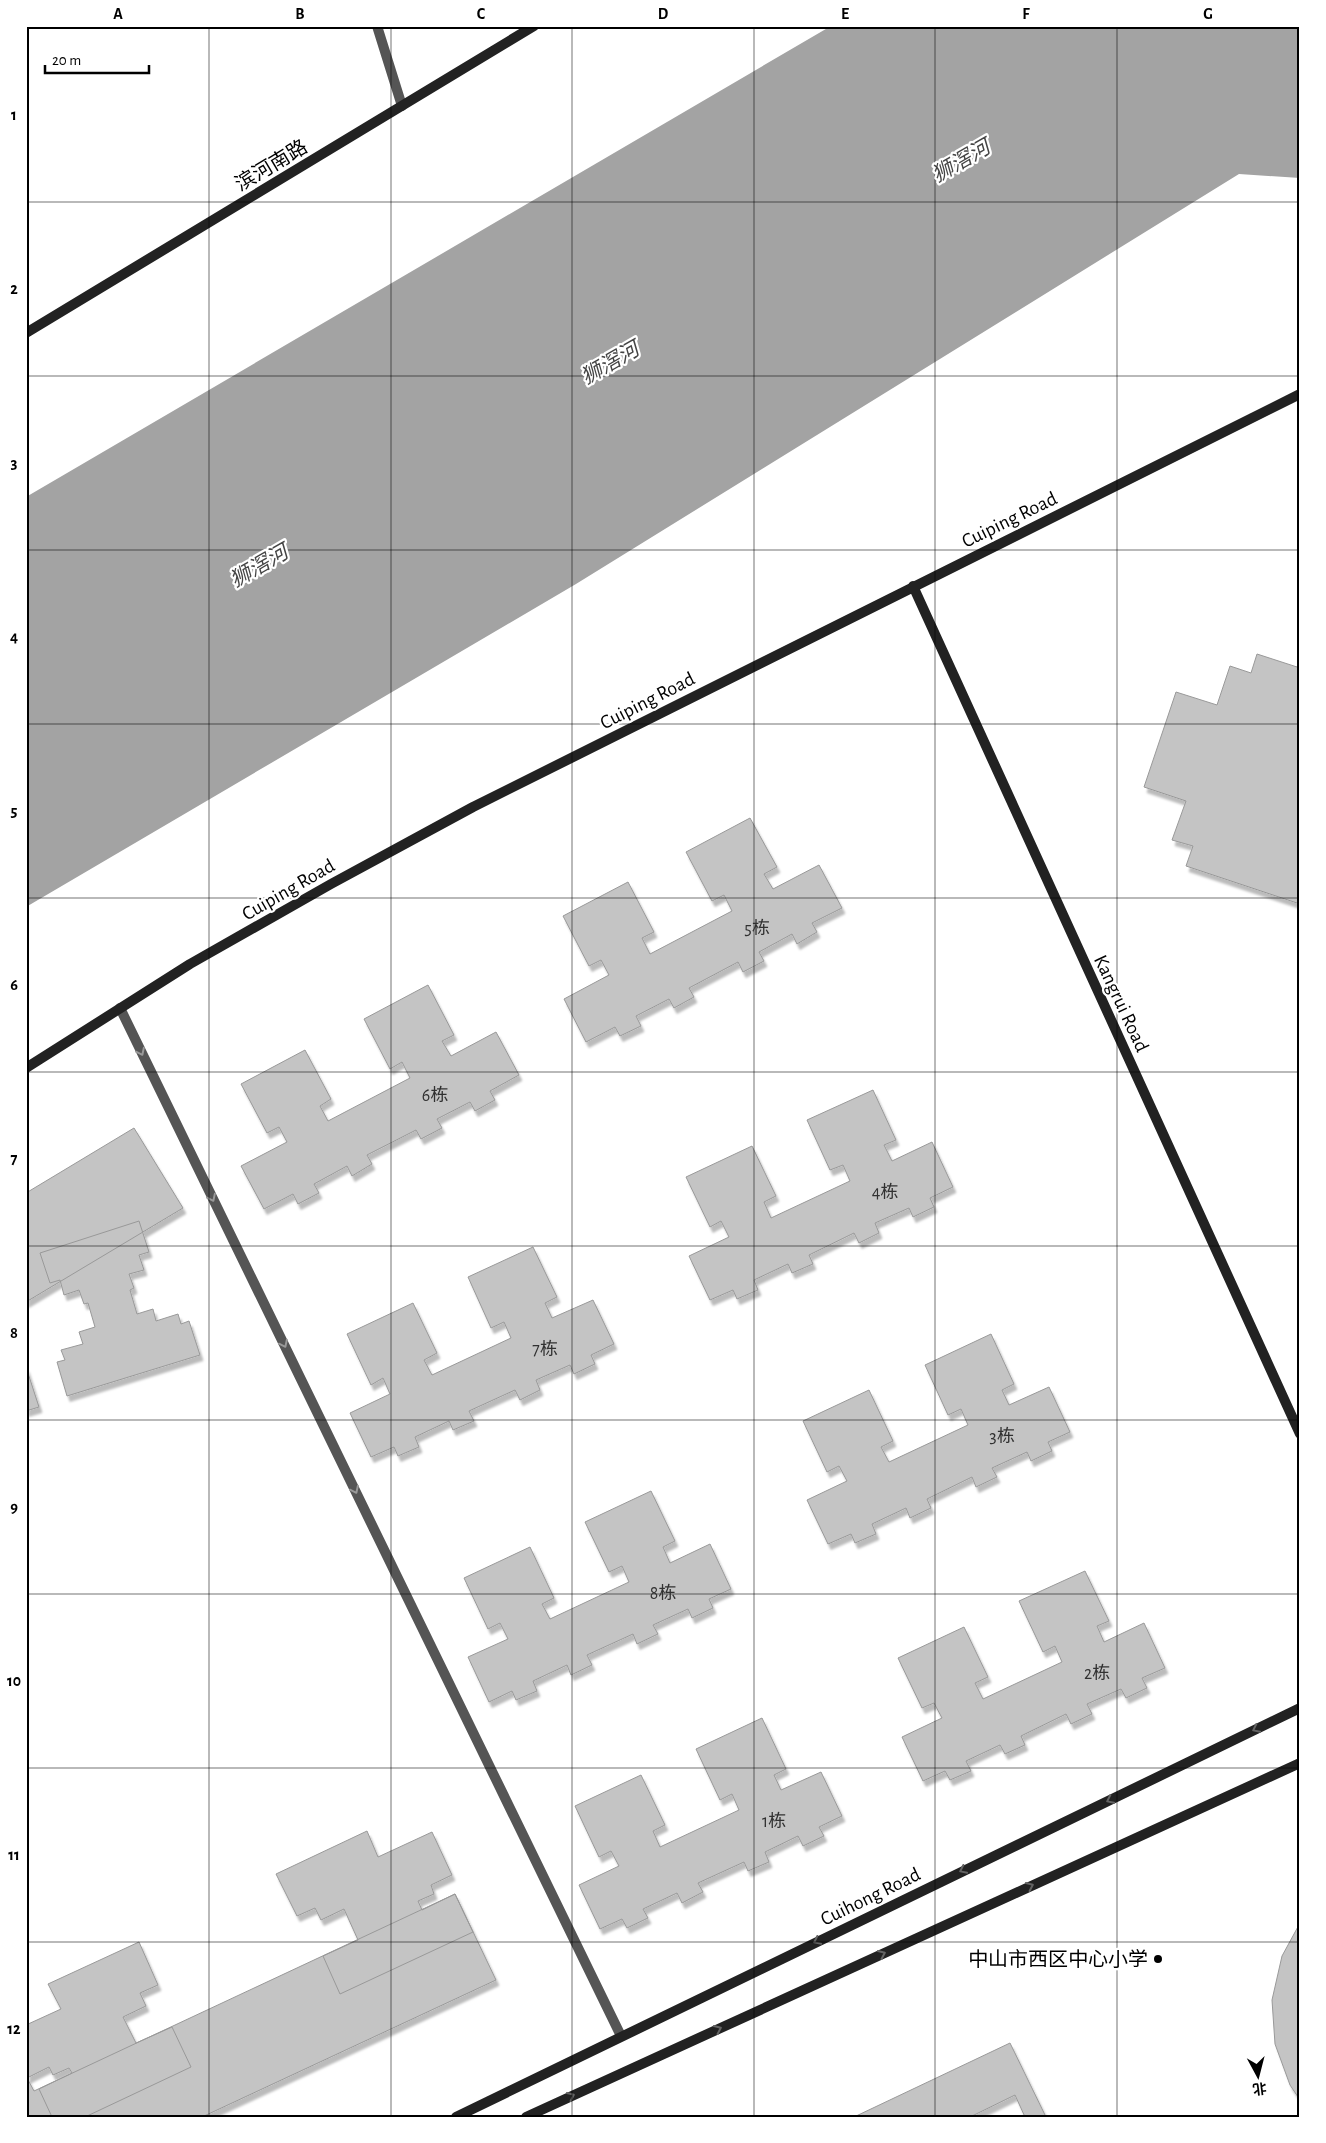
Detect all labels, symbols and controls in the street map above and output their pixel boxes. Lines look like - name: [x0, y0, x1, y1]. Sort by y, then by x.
- text: A: [113, 6, 123, 22]
- text: B: [295, 6, 305, 22]
- text: C: [477, 6, 486, 22]
- text: D: [658, 6, 669, 22]
- text: E: [841, 6, 849, 22]
- text: F: [1022, 6, 1030, 22]
- text: G: [1203, 6, 1213, 22]
- scale bar: [45, 42, 149, 74]
- text: 20 m: [52, 53, 81, 68]
- text: 1: [11, 107, 17, 123]
- water label: 狮滘河: [928, 134, 997, 186]
- street label: 滨河南路: [231, 135, 311, 195]
- text: 2: [10, 281, 18, 297]
- water label: 狮滘河: [577, 336, 646, 388]
- text: 3: [11, 455, 18, 471]
- street label: Cuiping Road: [959, 488, 1060, 552]
- water label: 狮滘河: [226, 539, 295, 591]
- text: 4: [10, 629, 18, 645]
- street label: Cuiping Road: [597, 669, 698, 733]
- text: 5: [11, 803, 18, 819]
- street label: Cuiping Road: [239, 855, 338, 924]
- house number: 5栋: [744, 918, 770, 938]
- street label: Kangrui Road: [1090, 952, 1152, 1055]
- text: 6: [10, 977, 18, 993]
- one-way arrow: [135, 1047, 145, 1056]
- house number: 6栋: [422, 1085, 448, 1105]
- text: 7: [11, 1151, 18, 1167]
- house number: 4栋: [872, 1182, 898, 1202]
- one-way arrow: [206, 1193, 216, 1202]
- text: 8: [10, 1325, 18, 1341]
- one-way arrow: [277, 1339, 288, 1348]
- house number: 7栋: [532, 1339, 558, 1359]
- house number: 3栋: [989, 1426, 1015, 1446]
- one-way arrow: [349, 1485, 359, 1494]
- text: 9: [10, 1499, 18, 1515]
- house number: 8栋: [650, 1583, 676, 1603]
- house number: 2栋: [1084, 1663, 1110, 1683]
- text: 10: [7, 1673, 21, 1689]
- one-way arrow: [1252, 1723, 1261, 1733]
- one-way arrow: [1106, 1793, 1115, 1803]
- house number: 1栋: [762, 1811, 786, 1831]
- text: 11: [8, 1847, 20, 1863]
- street label: Cuihong Road: [817, 1864, 924, 1930]
- one-way arrow: [960, 1864, 969, 1874]
- one-way arrow: [1025, 1882, 1034, 1893]
- one-way arrow: [813, 1935, 822, 1946]
- one-way arrow: [877, 1949, 886, 1960]
- place label: 中山市西区中心小学: [968, 1949, 1148, 1970]
- marker: 中山市西区中心小学: [1152, 1953, 1164, 1965]
- text: 12: [7, 2021, 21, 2037]
- one-way arrow: [713, 2024, 722, 2035]
- north arrow: [1234, 2050, 1284, 2100]
- text: 北: [1252, 2080, 1267, 2097]
- one-way arrow: [566, 2092, 575, 2103]

